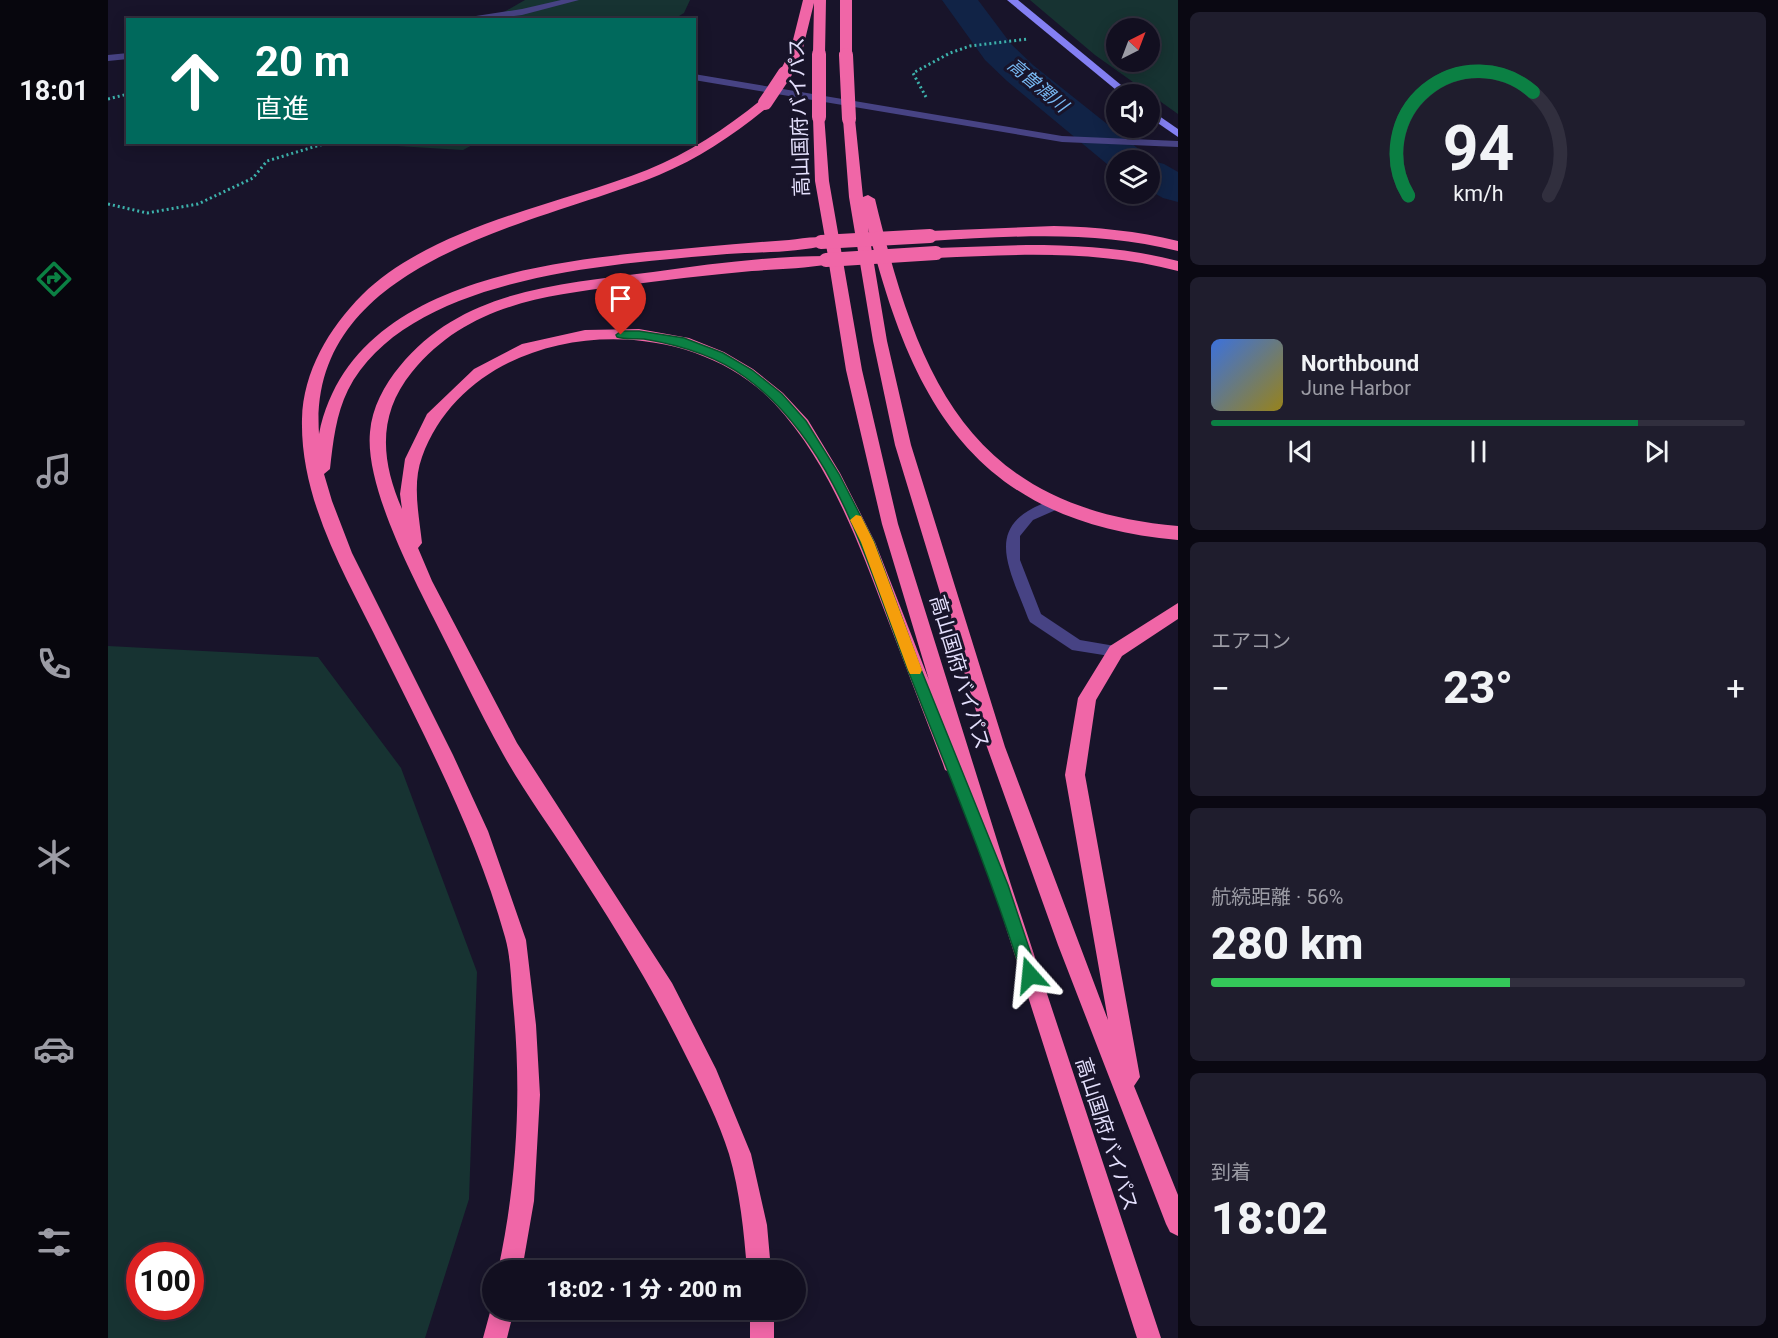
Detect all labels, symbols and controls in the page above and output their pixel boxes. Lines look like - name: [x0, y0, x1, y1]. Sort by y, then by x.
- north arrow: [1106, 18, 1160, 72]
- map controls: [1106, 18, 1160, 204]
- text: 20 m: [255, 37, 350, 86]
- street label: 高山国府バイパス: [784, 37, 814, 197]
- icon: ahead: [156, 42, 234, 120]
- water label: 高曽潤川: [1004, 54, 1074, 117]
- text: 18:01: [19, 75, 89, 107]
- button: sound: [1106, 84, 1160, 138]
- text: 直進: [255, 93, 309, 125]
- text: 94: [1442, 112, 1514, 185]
- button: layers: [1106, 150, 1160, 204]
- text: km/h: [1453, 181, 1503, 206]
- icon: directions: [33, 258, 75, 300]
- pin: [595, 273, 646, 335]
- icon: arrive: [604, 282, 637, 315]
- text: Northbound: [1301, 351, 1419, 376]
- text: June Harbor: [1301, 376, 1411, 400]
- icon: previous: [1284, 435, 1317, 468]
- icon: pause: [1462, 435, 1495, 468]
- icon: next: [1640, 435, 1673, 468]
- icon: music: [33, 450, 75, 492]
- street label: 高山国府バイパス: [925, 592, 995, 752]
- text: エアコン: [1211, 629, 1291, 653]
- icon: phone: [33, 643, 75, 685]
- text: 23°: [1443, 661, 1513, 714]
- text: −: [1211, 669, 1230, 708]
- text: +: [1726, 669, 1745, 708]
- icon: climate: [33, 836, 75, 878]
- text: 航続距離 · 56%: [1211, 885, 1343, 909]
- text: 280 km: [1211, 917, 1363, 970]
- position arrow: [998, 943, 1062, 1007]
- icon: car: [33, 1028, 75, 1070]
- street label: 高山国府バイパス: [1071, 1054, 1143, 1214]
- text: 到着: [1211, 1160, 1251, 1184]
- text: 18:02: [1211, 1192, 1328, 1245]
- icon: filters: [33, 1221, 75, 1263]
- speed limit sign: 100: [126, 1242, 204, 1320]
- text: 18:02 · 1 分 · 200 m: [546, 1277, 742, 1302]

